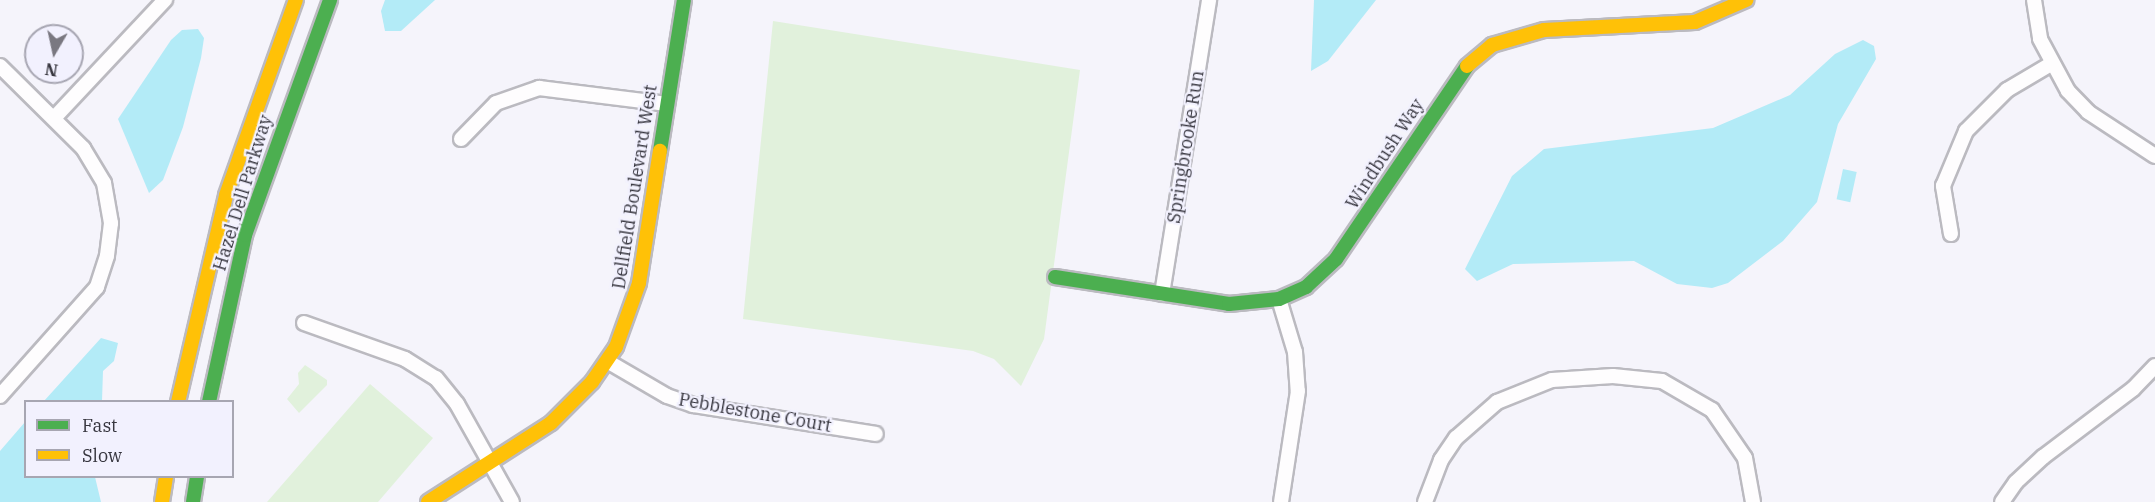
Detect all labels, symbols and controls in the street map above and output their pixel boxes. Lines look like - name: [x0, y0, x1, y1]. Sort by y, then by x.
- north arrow: [24, 24, 84, 84]
- text: N: [44, 59, 59, 81]
- street label: Springbrooke Run: [1163, 69, 1209, 225]
- street label: Dellfield Boulevard West: [608, 83, 662, 291]
- street label: Windbush Way: [1341, 95, 1429, 213]
- street label: Hazel Dell Parkway: [209, 112, 277, 274]
- street label: Pebblestone Court: [677, 389, 833, 437]
- legend: [24, 400, 234, 478]
- text: Fast: [82, 414, 117, 437]
- text: Slow: [82, 444, 122, 467]

